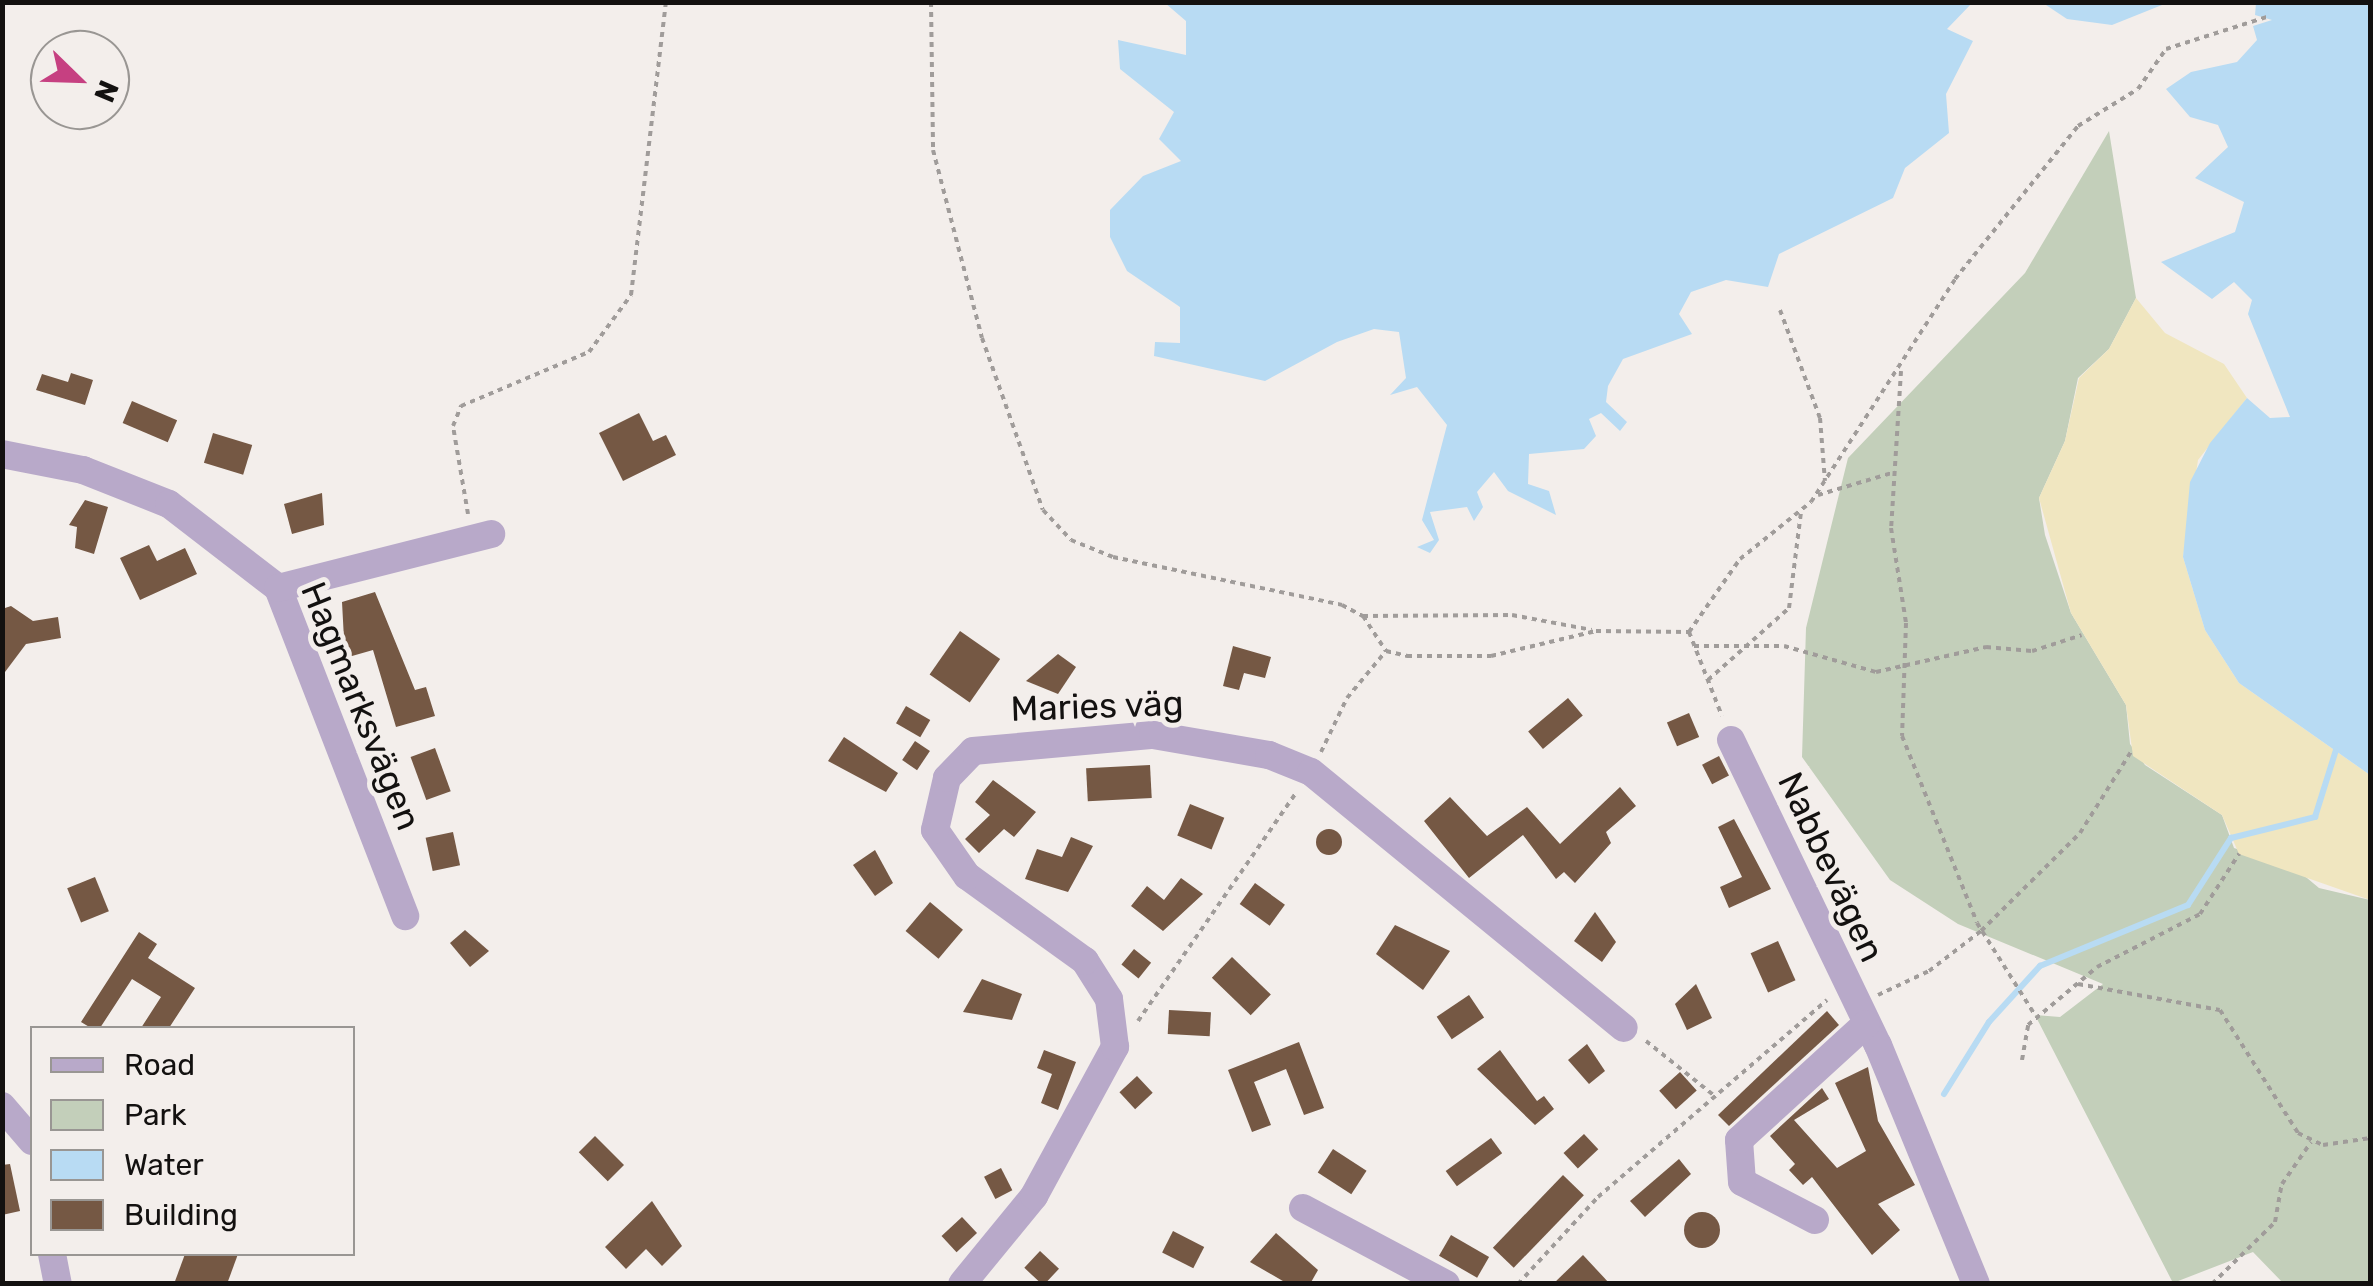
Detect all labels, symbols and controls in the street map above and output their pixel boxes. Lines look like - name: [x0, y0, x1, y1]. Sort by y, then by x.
- north arrow: [30, 30, 130, 130]
- text: N: [87, 75, 125, 107]
- street label: Hagmarksvägen: [292, 576, 430, 836]
- street label: Maries väg: [1009, 682, 1185, 730]
- street label: Nabbevägen: [1769, 766, 1893, 968]
- legend: [30, 1026, 355, 1256]
- text: Road: [124, 1047, 195, 1083]
- text: Park: [124, 1097, 186, 1133]
- text: Water: [124, 1147, 204, 1183]
- text: Building: [124, 1197, 238, 1233]

